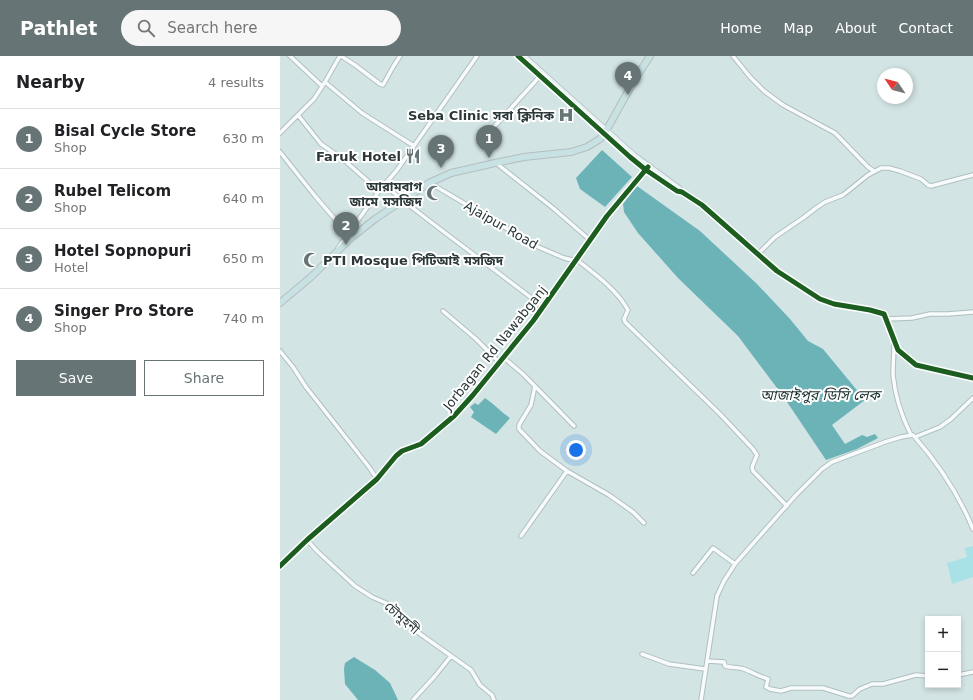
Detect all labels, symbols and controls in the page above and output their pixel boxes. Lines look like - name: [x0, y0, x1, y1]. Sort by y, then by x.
- search box: [121, 10, 401, 46]
- text: Pathlet: [20, 17, 97, 39]
- icon: search: [135, 17, 157, 39]
- text: Search here: [167, 19, 257, 37]
- text: Home: [720, 20, 762, 36]
- text: Map: [784, 20, 813, 36]
- text: About: [835, 20, 877, 36]
- text: Contact: [899, 20, 953, 36]
- pin: 4: [615, 62, 641, 95]
- north arrow: [877, 68, 913, 104]
- text: Nearby: [16, 72, 85, 92]
- text: 4 results: [208, 75, 264, 90]
- hospital icon: Seba Clinic সবা ক্লিনিক: [557, 106, 575, 124]
- place label: Seba Clinic সবা ক্লিনিক: [408, 108, 554, 123]
- text: Bisal Cycle Store: [54, 122, 196, 140]
- pin: 1: [476, 125, 502, 158]
- text: 1: [24, 131, 34, 146]
- text: 630 m: [222, 131, 264, 146]
- pin: 3: [428, 135, 454, 168]
- text: Shop: [54, 140, 87, 155]
- restaurant icon: Faruk Hotel: [404, 147, 422, 165]
- place label: Faruk Hotel: [316, 149, 401, 164]
- place label: আরামবাগ জামে মসজিদ: [348, 179, 423, 209]
- text: Rubel Telicom: [54, 182, 171, 200]
- mosque icon: আরামবাগ জামে মসজিদ: [425, 184, 443, 202]
- text: 2: [24, 191, 34, 206]
- text: 640 m: [222, 191, 264, 206]
- street label: Ajaipur Road: [461, 198, 541, 252]
- text: Shop: [54, 200, 87, 215]
- pin: 2: [333, 212, 359, 245]
- text: Hotel Sopnopuri: [54, 242, 191, 260]
- text: 3: [24, 251, 34, 266]
- text: 650 m: [222, 251, 264, 266]
- mosque icon: PTI Mosque পিটিআই মসজিদ: [302, 251, 320, 269]
- place label: PTI Mosque পিটিআই মসজিদ: [323, 253, 504, 268]
- text: Hotel: [54, 260, 88, 275]
- street label: Jorbagan Rd Nawabganj: [439, 283, 550, 414]
- text: Singer Pro Store: [54, 302, 194, 320]
- text: 4: [24, 311, 34, 326]
- text: 740 m: [222, 311, 264, 326]
- text: Shop: [54, 320, 87, 335]
- button: Save: [16, 360, 136, 396]
- button: Share: [144, 360, 264, 396]
- water label: আজাইপুর ডিসি লেক: [760, 387, 882, 404]
- your location: [566, 440, 586, 460]
- street label: চৌমুহনী: [381, 599, 423, 638]
- map controls: [925, 616, 961, 688]
- button: +: [925, 616, 961, 652]
- button: −: [925, 652, 961, 688]

